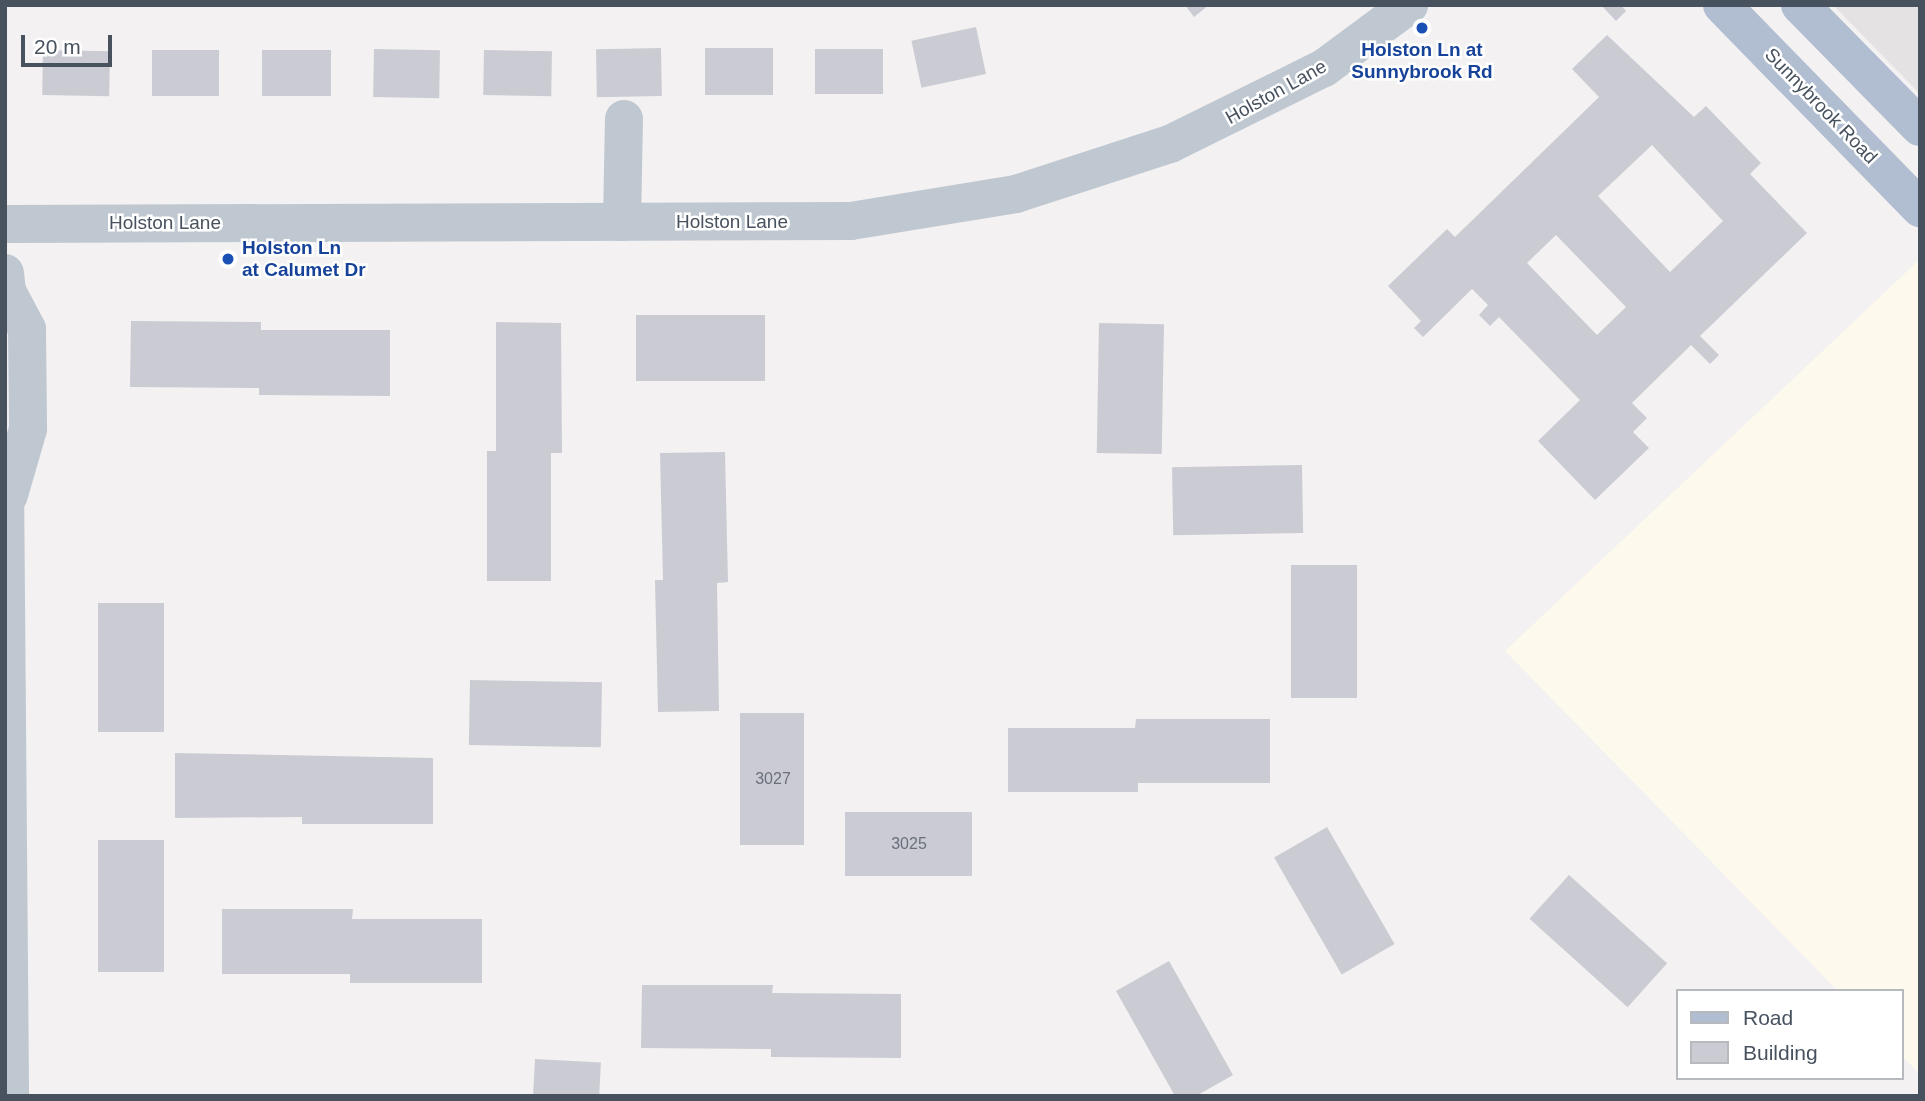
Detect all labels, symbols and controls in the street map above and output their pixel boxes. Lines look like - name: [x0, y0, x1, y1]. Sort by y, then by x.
- marker: Holston Ln at Sunnybrook Rd: [1414, 20, 1430, 36]
- scale bar: [24, 21, 116, 65]
- text: 20 m: [34, 35, 81, 58]
- place label: Holston Ln at Sunnybrook Rd: [1351, 39, 1493, 83]
- street label: Sunnybrook Road: [1760, 43, 1882, 169]
- street label: Holston Lane: [1222, 55, 1330, 129]
- street label: Holston Lane: [676, 211, 788, 233]
- street label: Holston Lane: [109, 212, 221, 234]
- place label: Holston Ln at Calumet Dr: [242, 237, 366, 281]
- marker: Holston Ln at Calumet Dr: [220, 251, 236, 267]
- house number: 3027: [755, 769, 791, 789]
- house number: 3025: [891, 834, 927, 854]
- legend: [1676, 989, 1904, 1080]
- text: Road: [1743, 1006, 1793, 1029]
- text: Building: [1743, 1041, 1818, 1064]

